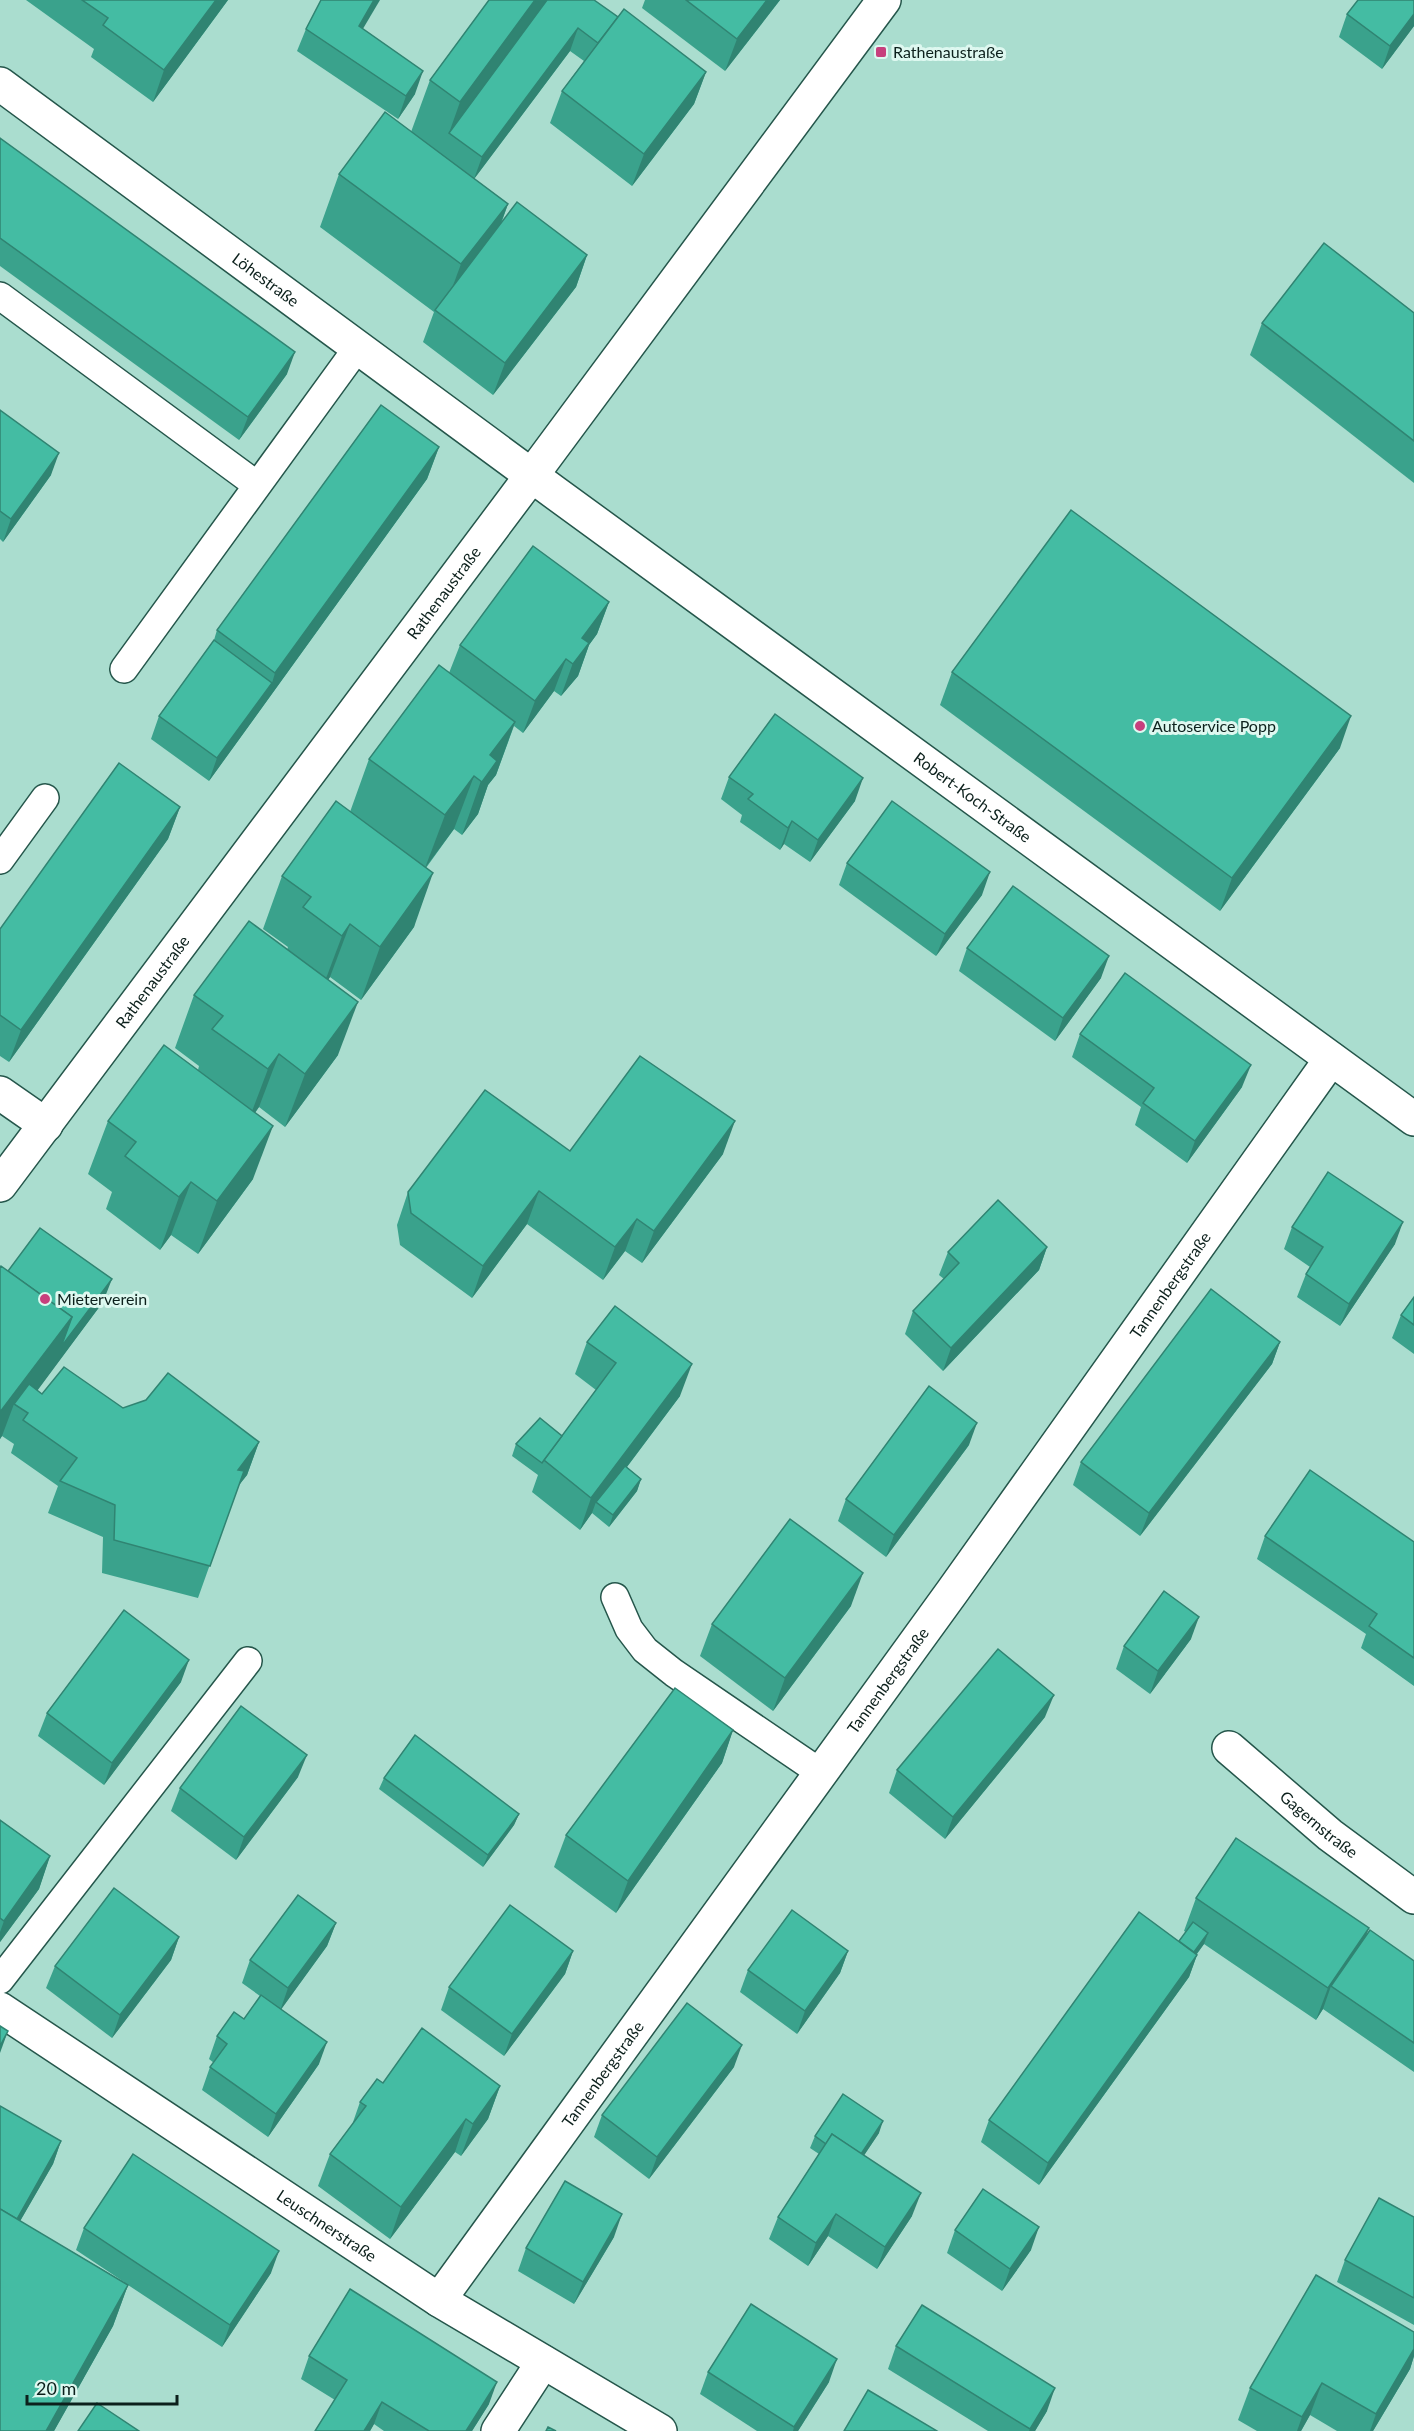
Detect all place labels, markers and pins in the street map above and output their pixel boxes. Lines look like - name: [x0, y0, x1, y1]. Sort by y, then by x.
- place label: Rathenaustraße: [893, 42, 1004, 61]
- marker: Rathenaustraße: [874, 45, 888, 59]
- place label: Autoservice Popp: [1152, 716, 1276, 735]
- marker: Autoservice Popp: [1133, 719, 1147, 733]
- place label: Mieterverein: [57, 1289, 147, 1308]
- marker: Mieterverein: [38, 1292, 52, 1306]

